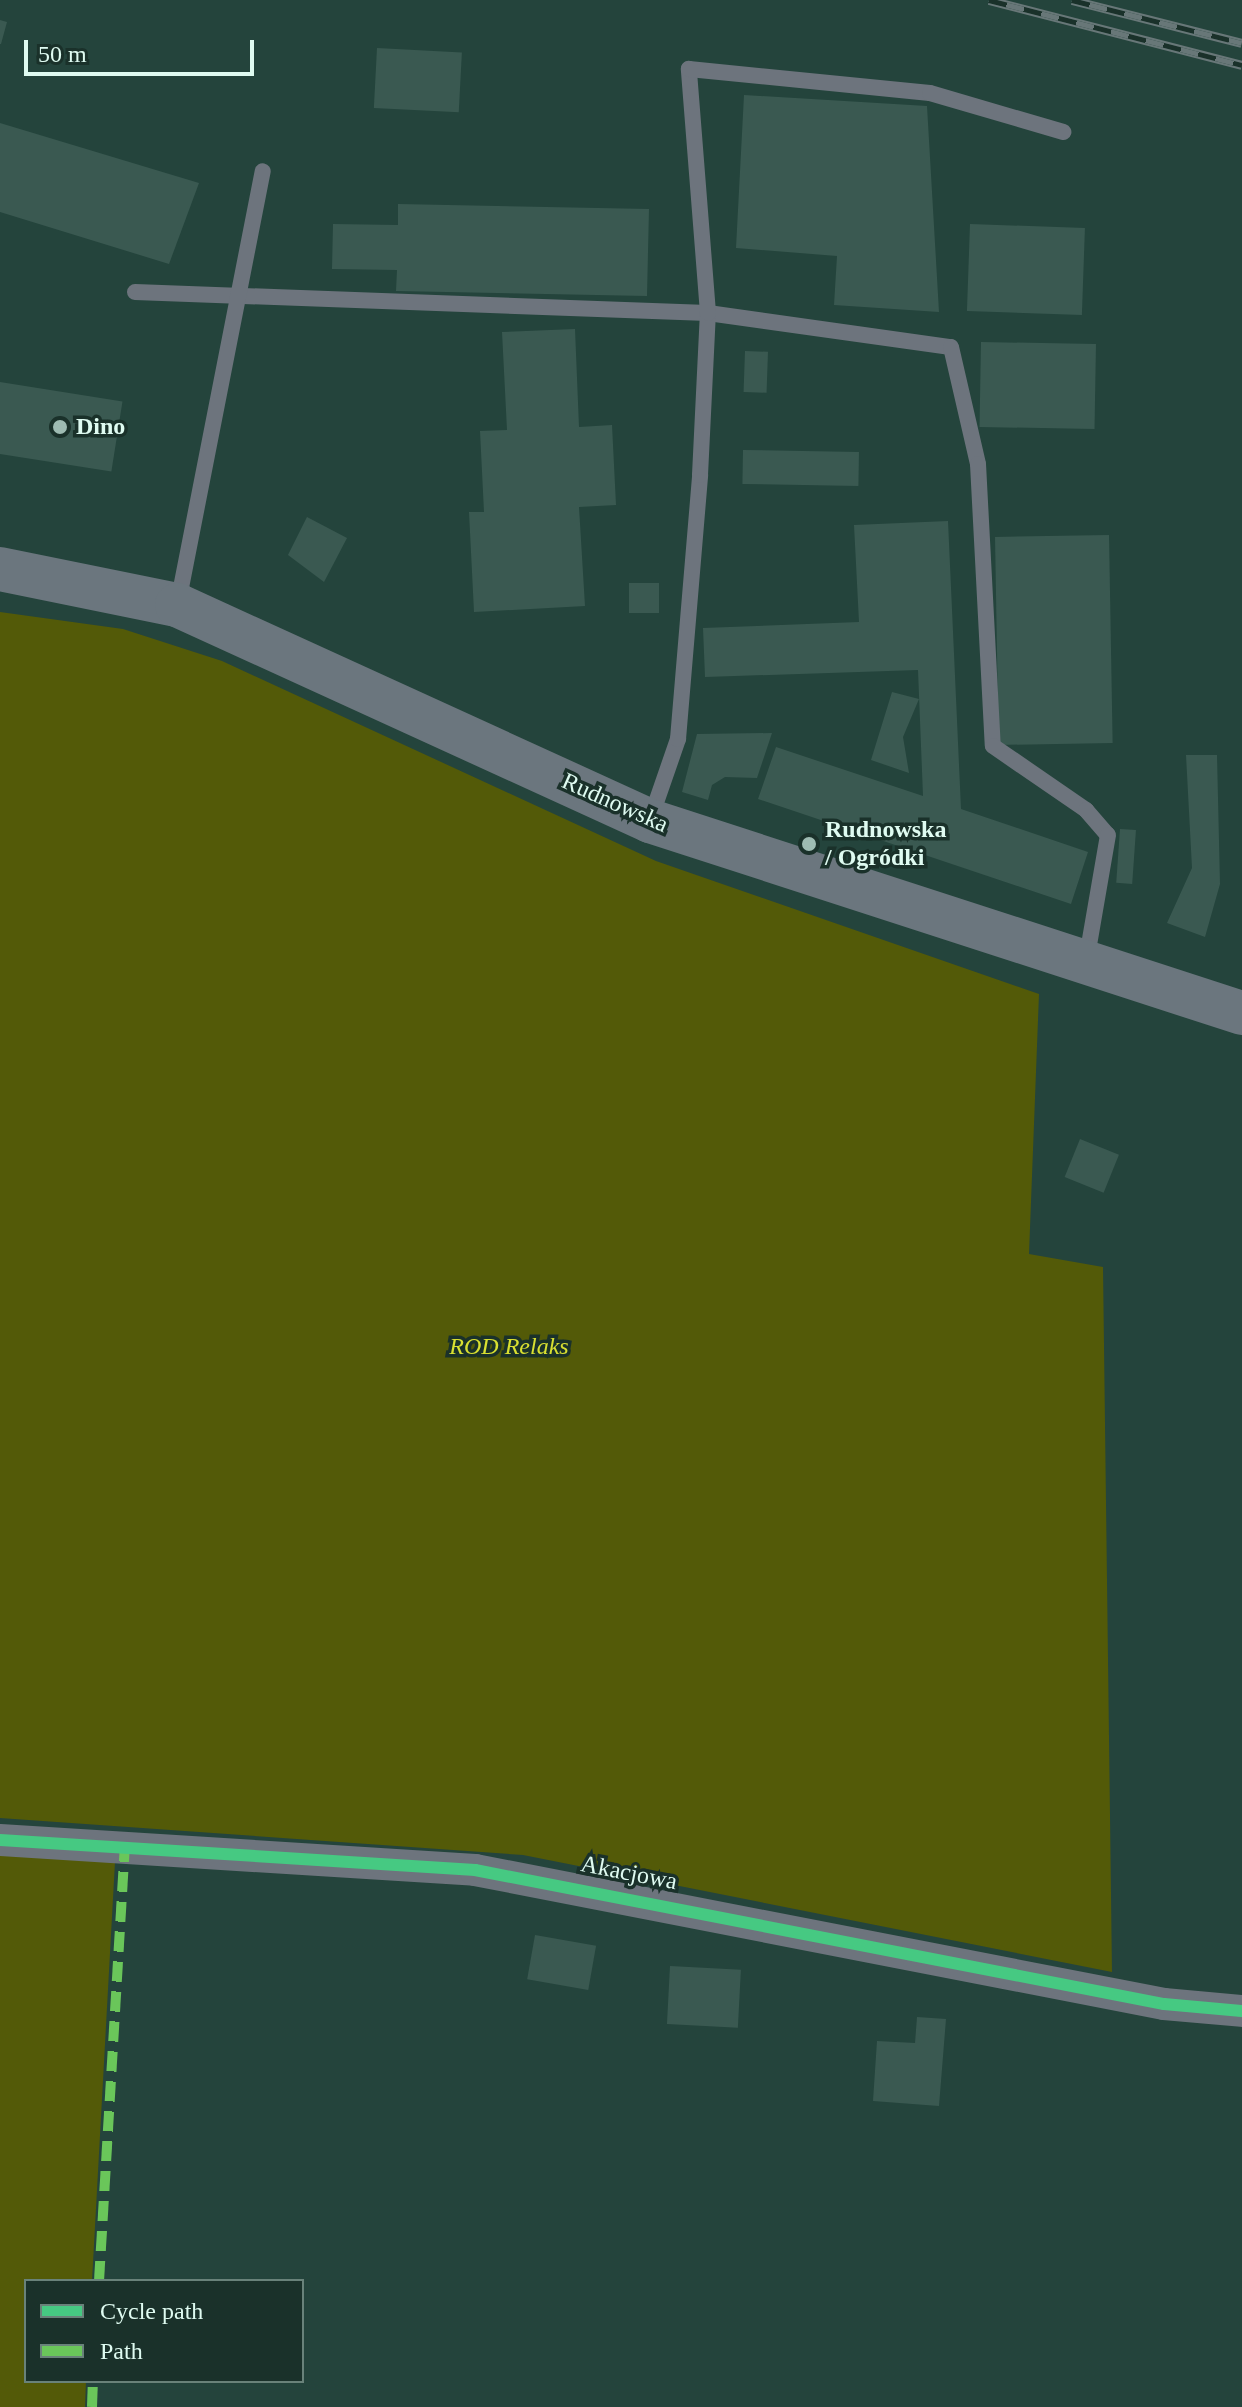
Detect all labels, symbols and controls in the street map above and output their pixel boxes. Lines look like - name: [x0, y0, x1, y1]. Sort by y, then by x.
- scale bar: [28, 24, 258, 74]
- text: 50 m: [38, 41, 87, 67]
- place label: Dino: [76, 413, 125, 441]
- marker: Dino: [51, 418, 69, 436]
- street label: Rudnowska: [557, 767, 673, 839]
- place label: Rudnowska / Ogródki: [825, 816, 946, 872]
- marker: Rudnowska / Ogródki: [800, 835, 818, 853]
- park label: ROD Relaks: [449, 1333, 569, 1361]
- street label: Akacjowa: [579, 1850, 679, 1896]
- legend: [24, 2279, 304, 2383]
- text: Cycle path: [100, 2298, 203, 2324]
- text: Path: [100, 2338, 143, 2364]

